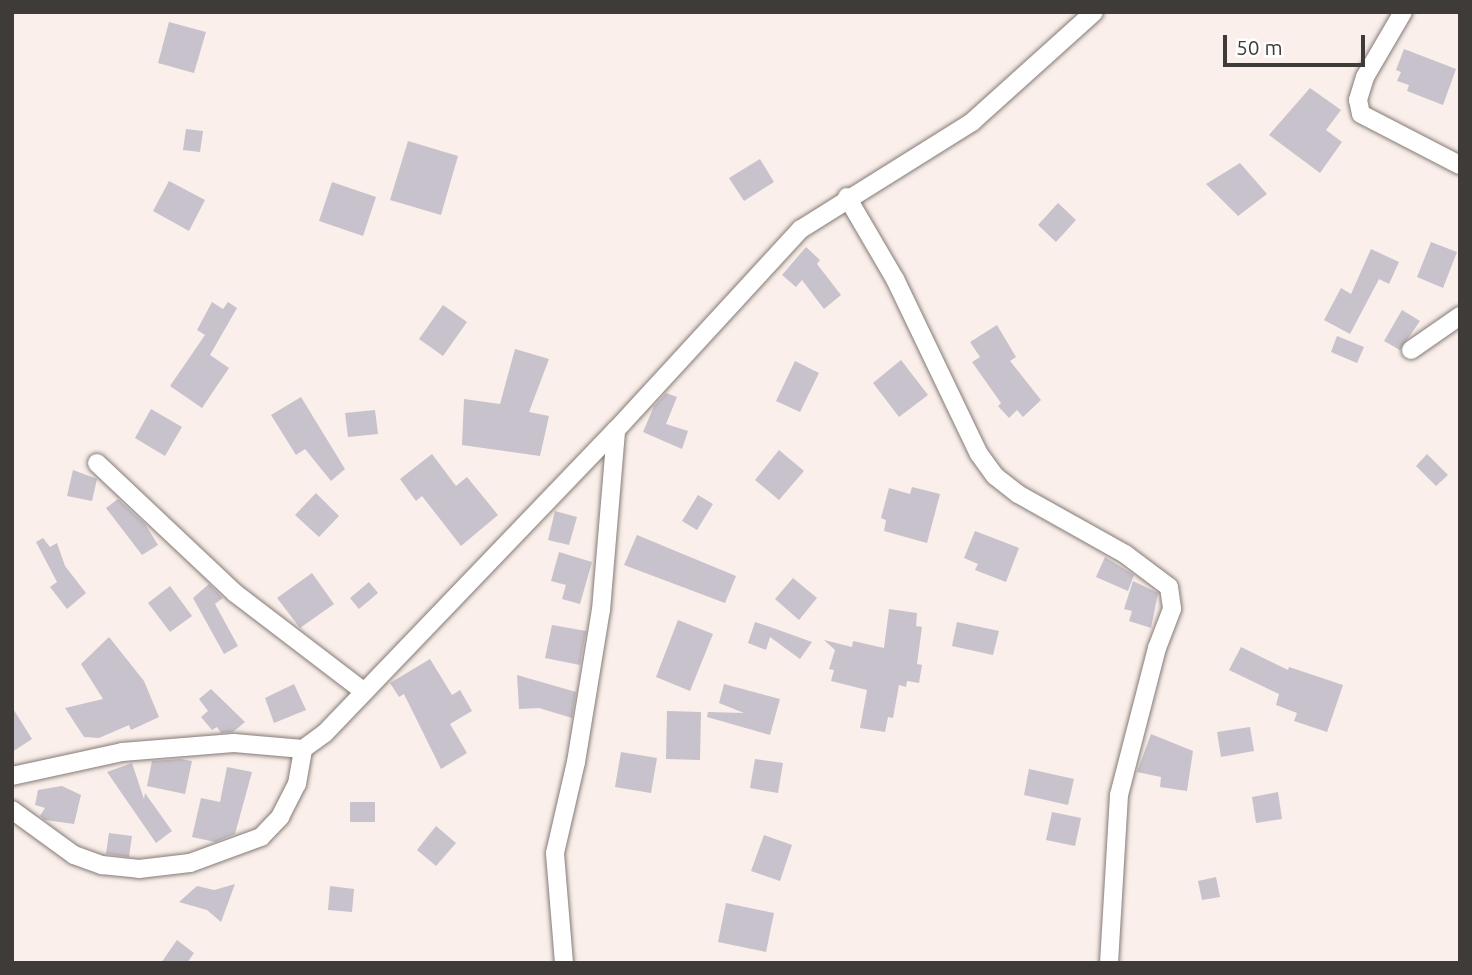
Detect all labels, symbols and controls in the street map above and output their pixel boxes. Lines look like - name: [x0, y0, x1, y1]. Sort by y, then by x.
- scale bar: [1227, 21, 1369, 65]
- text: 50 m: [1236, 35, 1283, 59]

